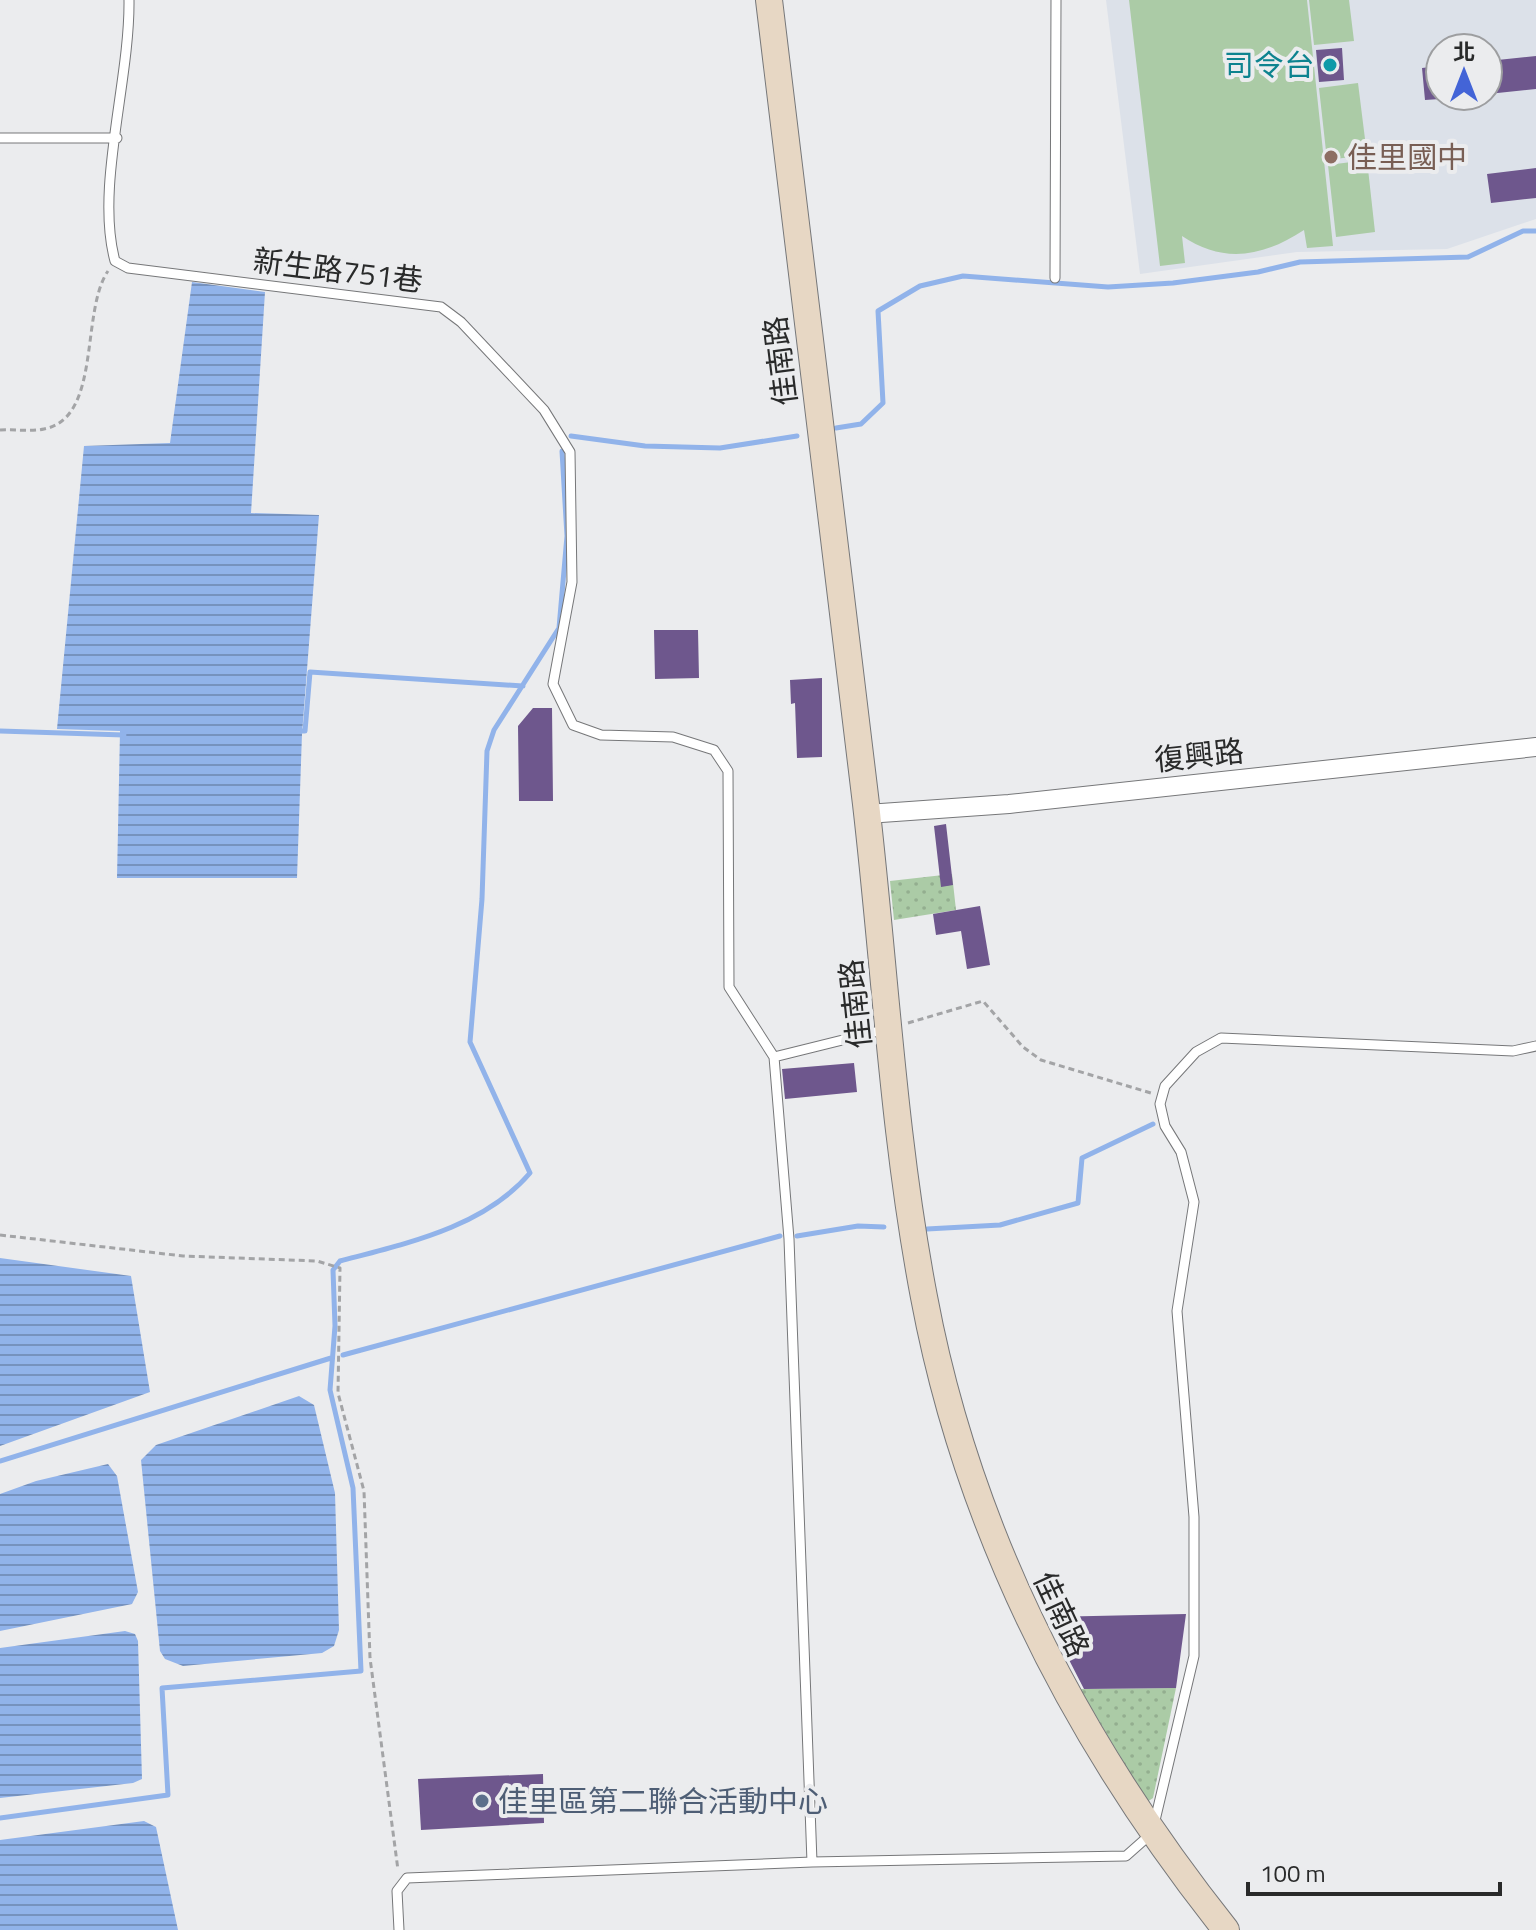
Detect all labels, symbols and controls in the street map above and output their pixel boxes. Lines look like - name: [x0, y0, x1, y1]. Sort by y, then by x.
- north arrow: [1424, 32, 1504, 112]
- text: 北: [1453, 35, 1475, 69]
- place label: 司令台: [1224, 42, 1314, 88]
- marker: 司令台: [1321, 56, 1339, 74]
- place label: 佳里國中: [1347, 134, 1467, 180]
- marker: 佳里國中: [1322, 148, 1340, 166]
- street label: 新生路751巷: [251, 237, 425, 303]
- street label: 佳南路: [752, 314, 808, 408]
- street label: 復興路: [1152, 727, 1246, 783]
- street label: 佳南路: [827, 957, 883, 1051]
- street label: 佳南路: [1022, 1563, 1102, 1665]
- place label: 佳里區第二聯合活動中心: [498, 1778, 828, 1824]
- marker: 佳里區第二聯合活動中心: [473, 1792, 491, 1810]
- scale bar: [1248, 1846, 1500, 1896]
- text: 100 m: [1260, 1855, 1326, 1891]

